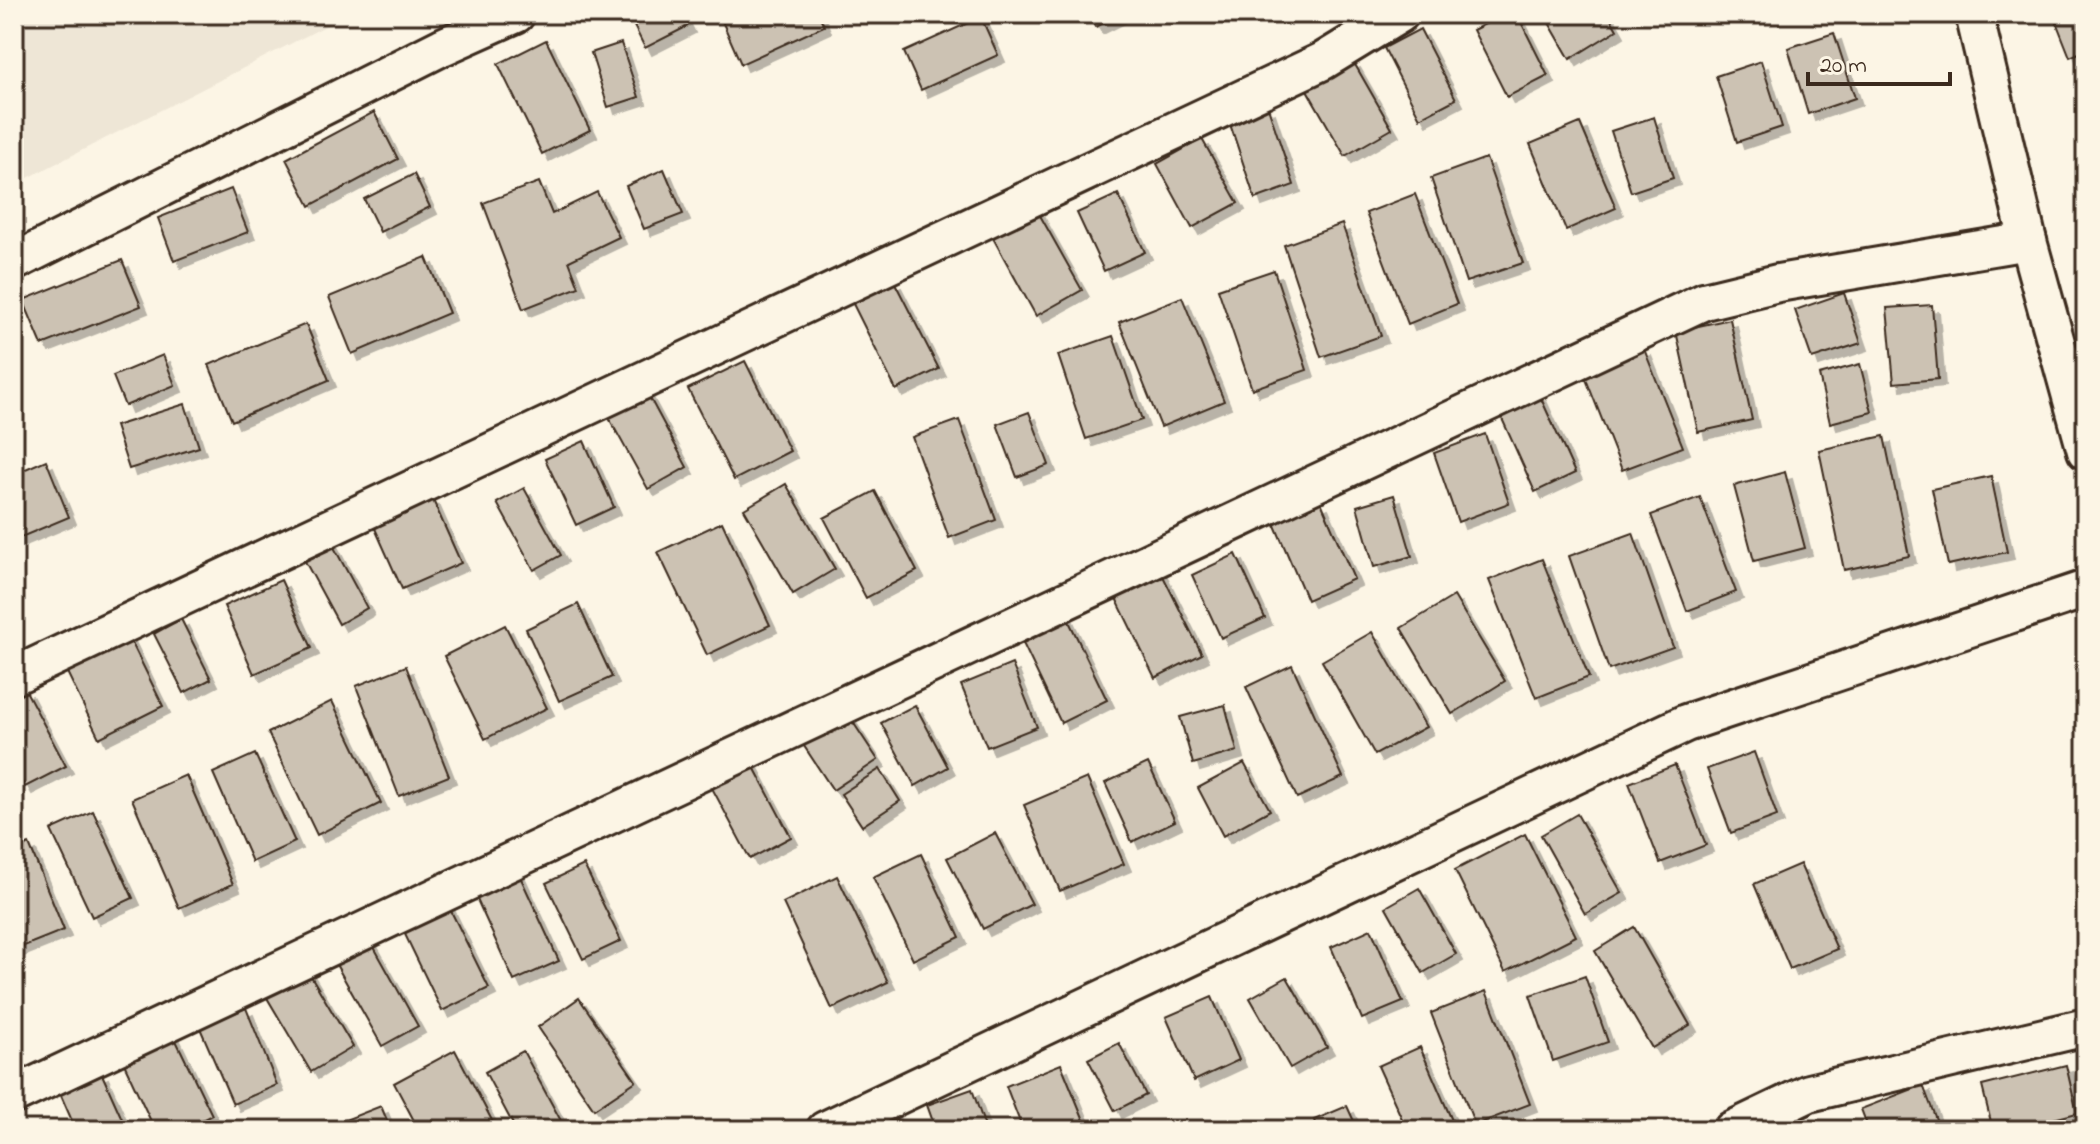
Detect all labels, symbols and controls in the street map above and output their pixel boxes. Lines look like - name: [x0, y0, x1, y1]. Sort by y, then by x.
- scale bar: [1808, 36, 1950, 86]
- text: 20 m: [1820, 49, 1867, 84]

